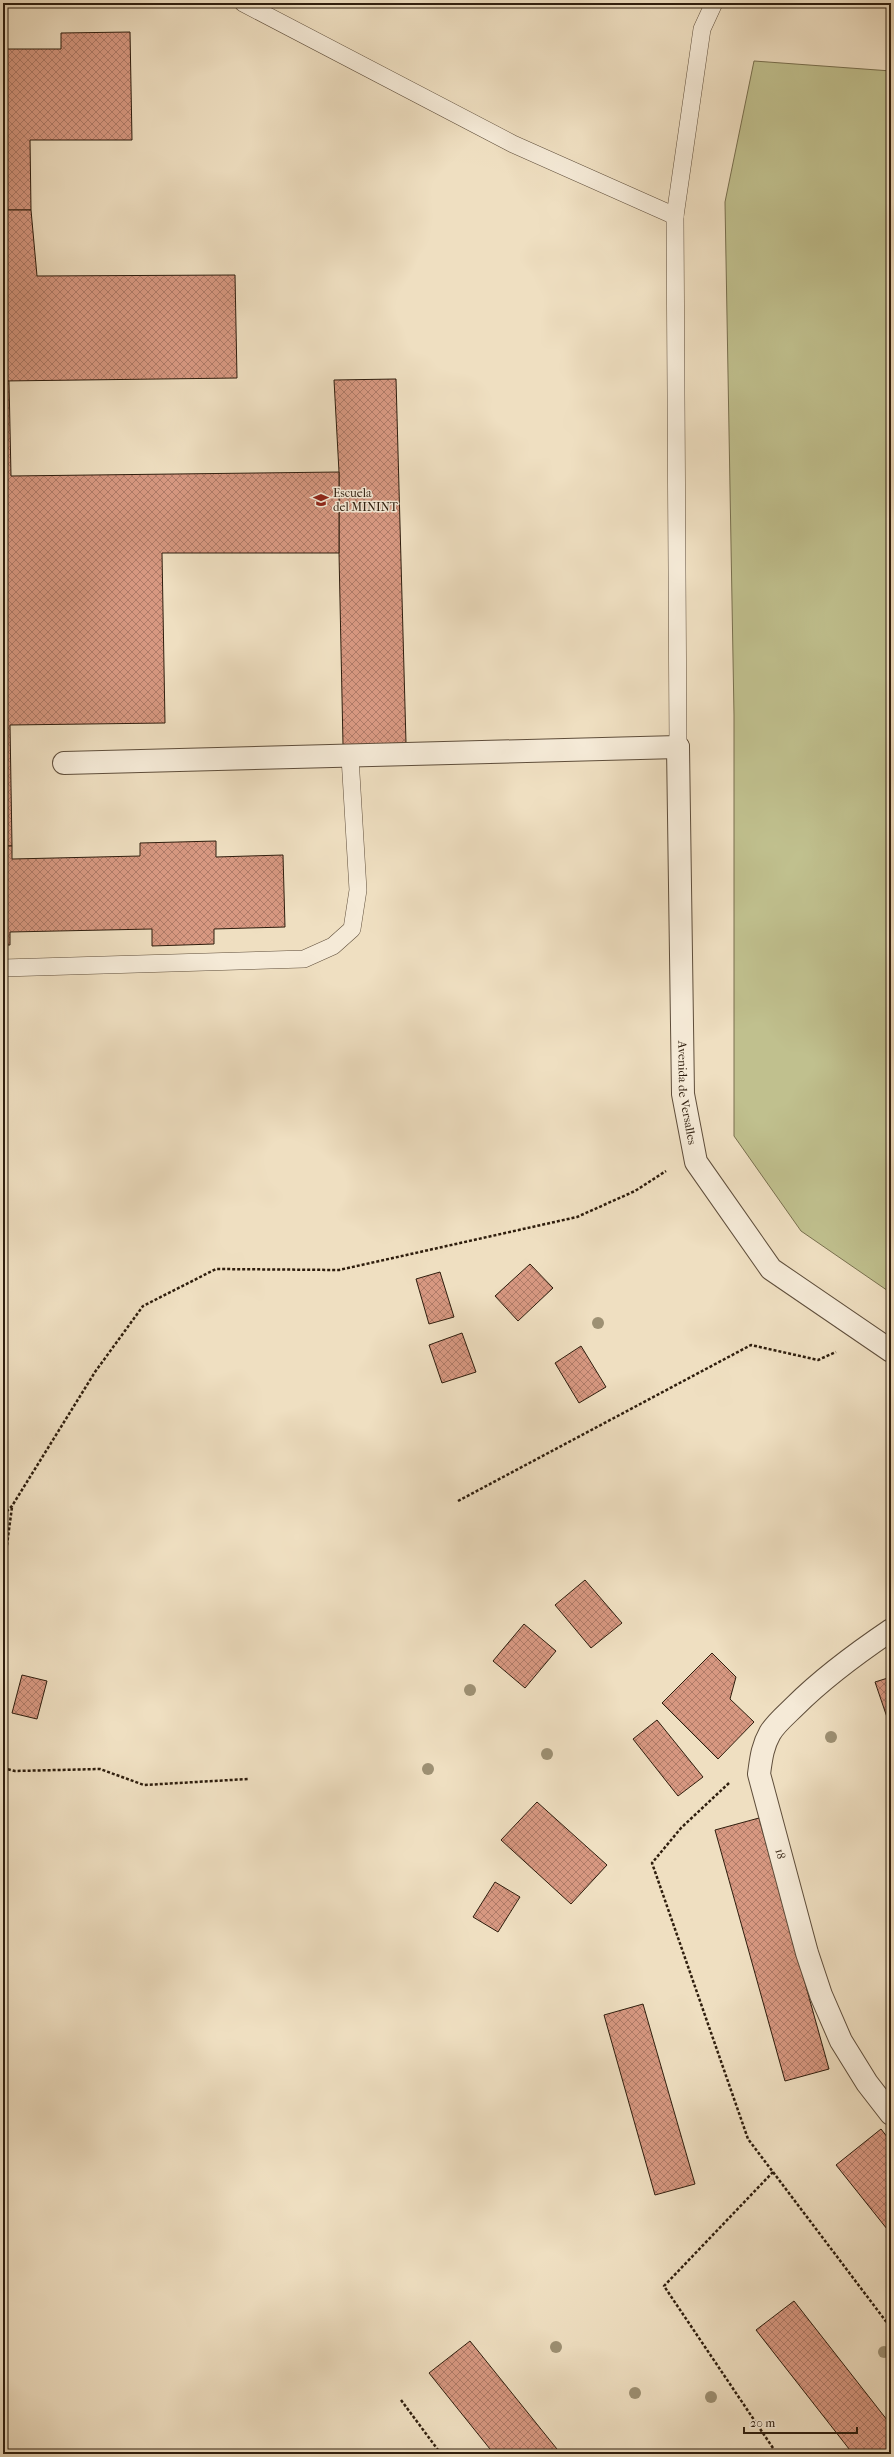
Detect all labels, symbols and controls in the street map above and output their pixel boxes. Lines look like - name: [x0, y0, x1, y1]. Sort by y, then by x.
- place label: Escuela del MININT: [333, 486, 399, 514]
- school or university icon: Escuela del MININT: [312, 491, 330, 509]
- street label: Avenida de Versalles: [675, 1040, 700, 1146]
- street label: 18: [772, 1847, 789, 1861]
- scale bar: [744, 2409, 857, 2435]
- text: 20 m: [750, 2416, 775, 2430]

